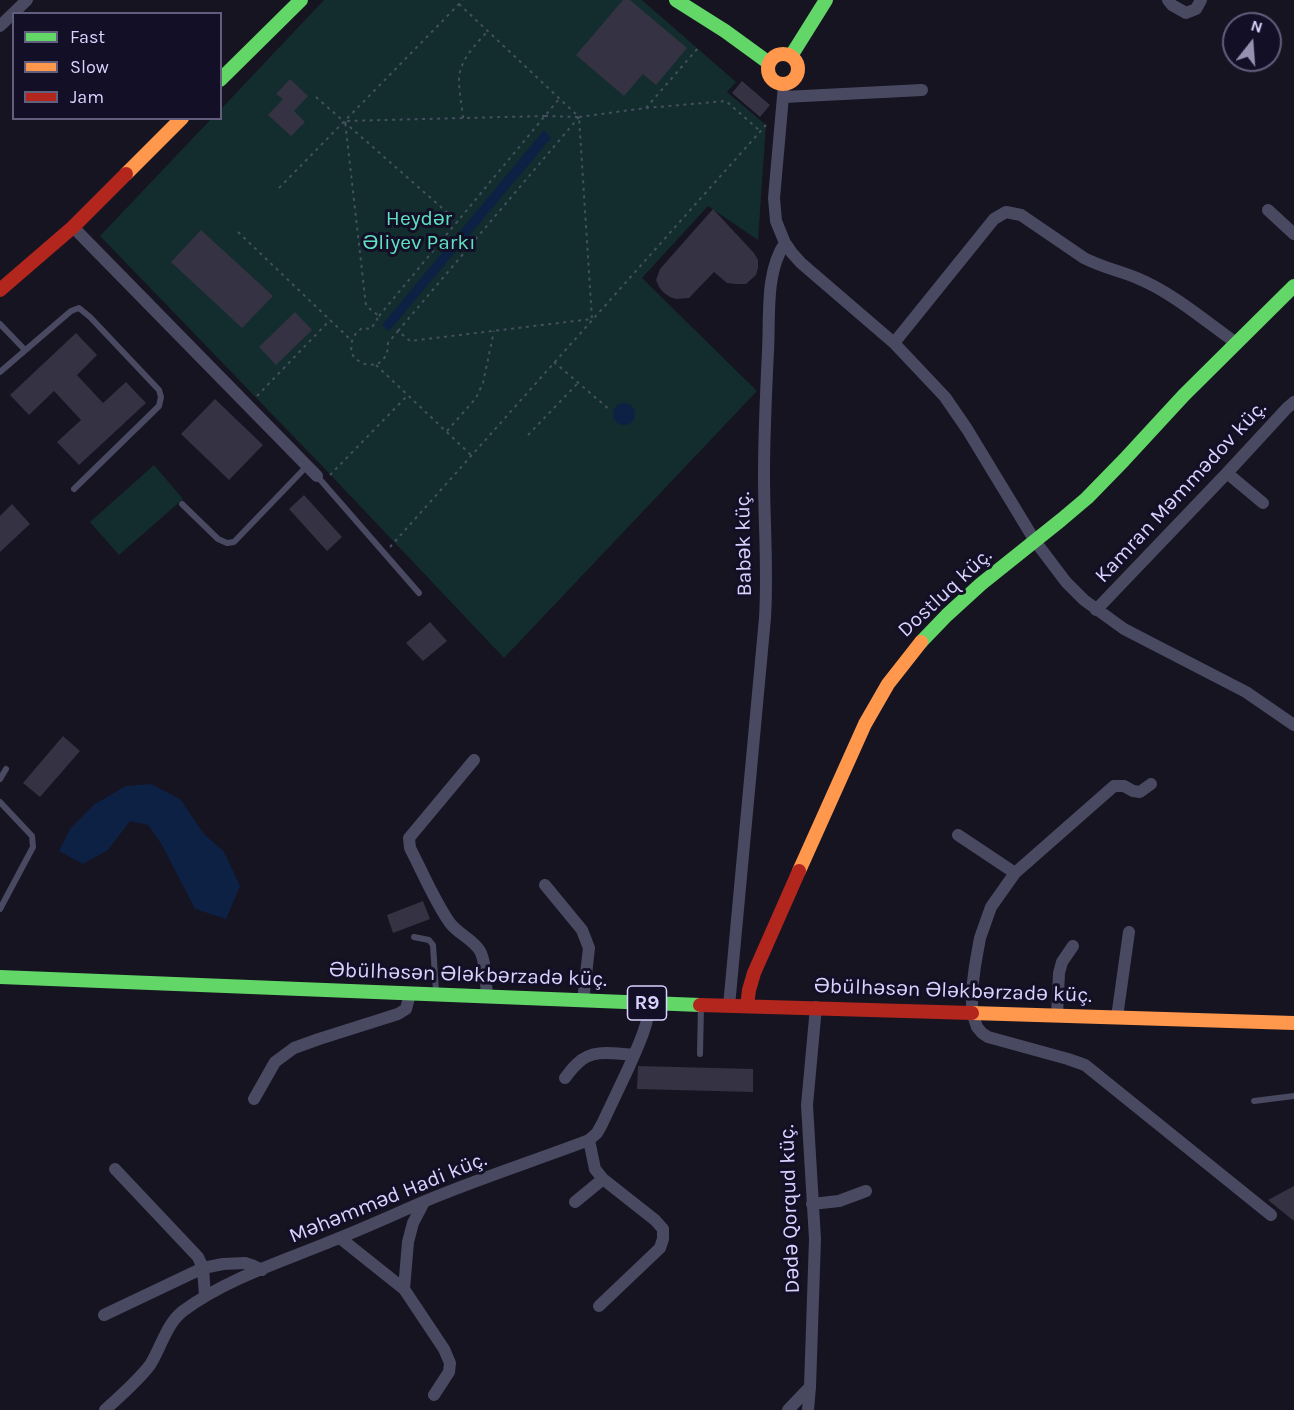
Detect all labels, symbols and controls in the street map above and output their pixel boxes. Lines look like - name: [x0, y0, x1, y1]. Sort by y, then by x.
- legend: [12, 12, 222, 120]
- north arrow: [1222, 12, 1282, 72]
- text: N: [1249, 15, 1265, 37]
- text: Fast: [70, 26, 105, 48]
- text: Slow: [70, 56, 109, 78]
- text: Jam: [70, 86, 104, 108]
- park label: Heydər Əliyev Parkı: [363, 206, 475, 256]
- street label: Kamran Məmmədov küç.: [1090, 396, 1272, 588]
- street label: Babək küç.: [730, 491, 758, 597]
- street label: Dostluq küç.: [893, 543, 997, 643]
- street label: Əbülhəsən Ələkbərzadə küç.: [329, 958, 607, 992]
- street label: Əbülhəsən Ələkbərzadə küç.: [814, 974, 1092, 1008]
- road number: R9: [628, 986, 666, 1020]
- street label: Dədə Qorqud küç.: [774, 1124, 806, 1294]
- street label: Məhəmməd Hadi küç.: [286, 1147, 490, 1249]

